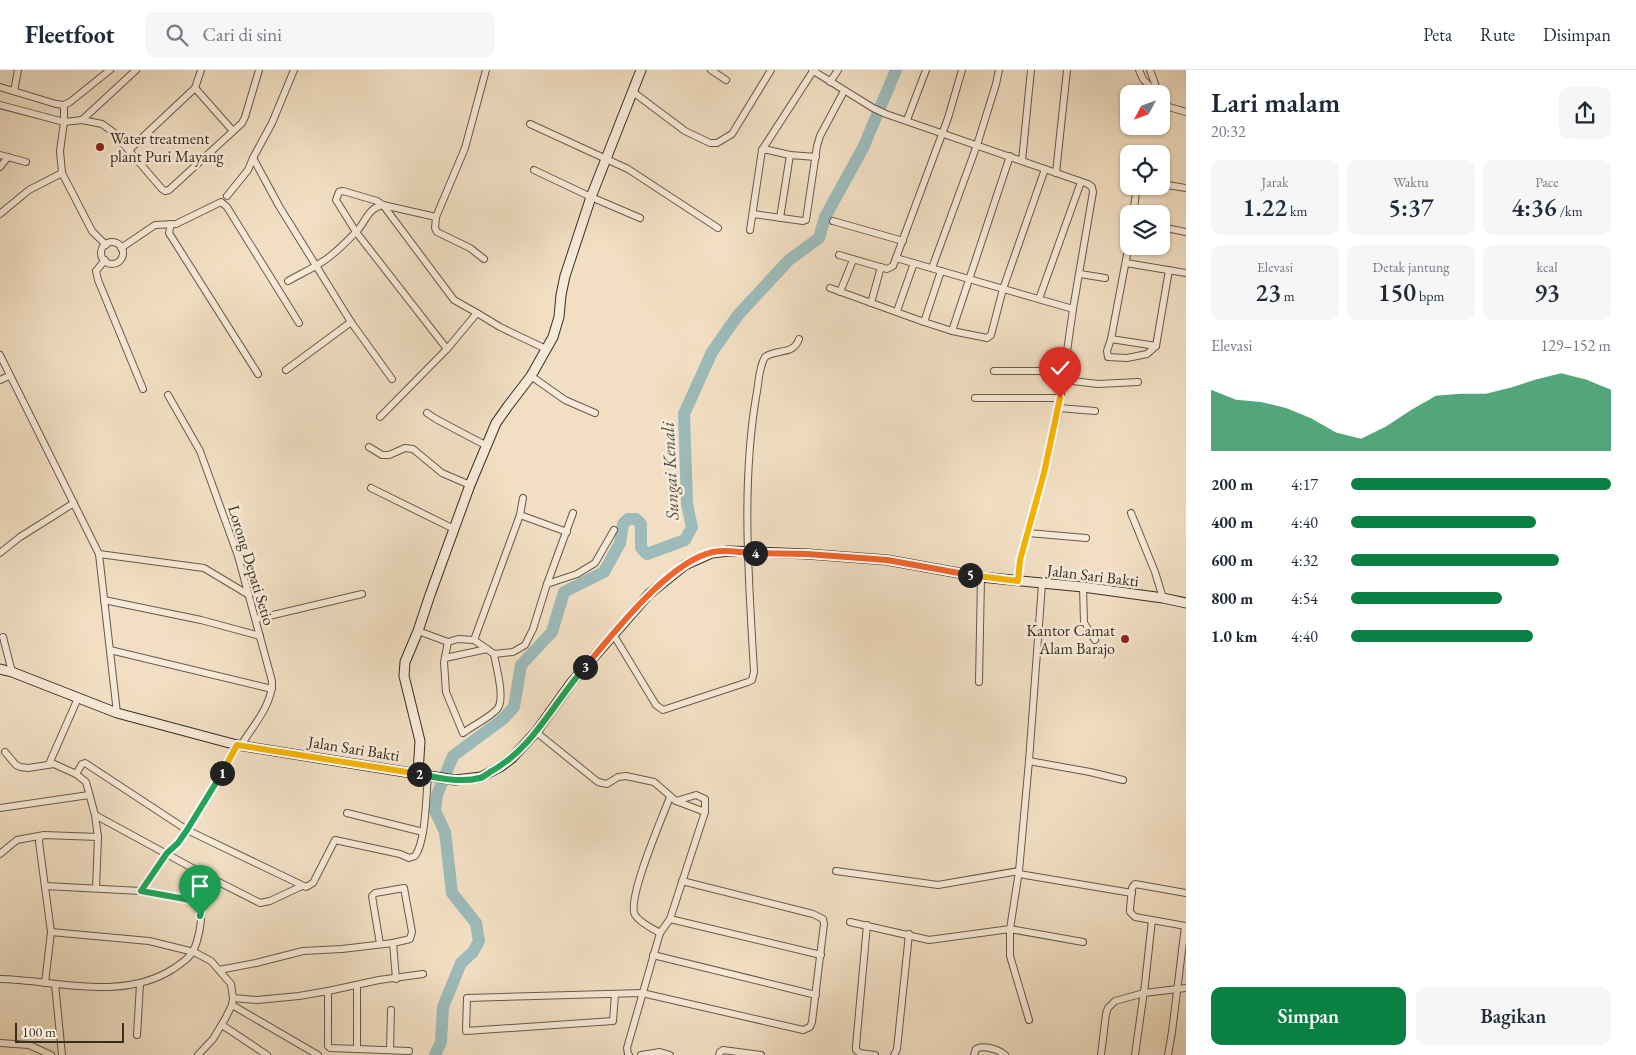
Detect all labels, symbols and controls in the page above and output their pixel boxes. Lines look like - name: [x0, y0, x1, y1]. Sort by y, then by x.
- search box: [145, 12, 495, 57]
- text: Fleetfoot: [25, 19, 115, 50]
- icon: search: [163, 21, 191, 49]
- text: Cari di sini: [203, 22, 282, 47]
- text: Peta: [1423, 23, 1452, 46]
- text: Rute: [1480, 23, 1515, 46]
- text: Disimpan: [1543, 23, 1611, 46]
- text: Lari malam: [1211, 84, 1340, 120]
- north arrow: [1120, 85, 1170, 135]
- map controls: [1120, 85, 1170, 255]
- button: share: [1559, 87, 1611, 139]
- text: 20:32: [1211, 121, 1246, 142]
- place label: Water treatment plant Puri Mayang: [110, 128, 225, 167]
- marker: Water treatment plant Puri Mayang: [94, 141, 106, 153]
- button: locate: [1120, 145, 1170, 195]
- text: Jarak: [1261, 173, 1289, 191]
- text: Waktu: [1393, 173, 1429, 191]
- text: Pace: [1535, 173, 1559, 191]
- text: 1.22: [1243, 191, 1287, 223]
- text: 5:37: [1388, 191, 1434, 223]
- text: 4:36: [1511, 191, 1557, 223]
- text: km: [1287, 202, 1307, 220]
- text: /km: [1557, 202, 1583, 220]
- button: layers: [1120, 205, 1170, 255]
- text: Elevasi: [1257, 258, 1293, 276]
- text: Detak jantung: [1373, 258, 1449, 276]
- text: kcal: [1537, 258, 1558, 276]
- text: 23: [1255, 276, 1281, 308]
- text: 150: [1378, 276, 1416, 308]
- text: 93: [1534, 276, 1560, 308]
- text: m: [1281, 287, 1295, 305]
- text: bpm: [1416, 287, 1444, 305]
- text: Elevasi: [1211, 335, 1252, 356]
- text: 129–152 m: [1540, 335, 1611, 356]
- pin: [1039, 347, 1081, 398]
- icon: check: [1046, 354, 1074, 382]
- water label: Sungai Kenali: [655, 421, 685, 522]
- text: 200 m: [1211, 474, 1253, 495]
- text: 4:17: [1291, 474, 1318, 495]
- street label: Lorong Depati Setio: [223, 503, 280, 628]
- text: 400 m: [1211, 512, 1253, 533]
- text: 4:40: [1291, 512, 1318, 533]
- pin: 4: [742, 540, 768, 566]
- text: 4: [752, 544, 759, 562]
- text: 600 m: [1211, 550, 1253, 571]
- text: 4:32: [1291, 550, 1318, 571]
- street label: Jalan Sari Bakti: [1044, 559, 1140, 592]
- pin: 5: [958, 562, 982, 588]
- text: 5: [967, 566, 974, 584]
- text: 800 m: [1211, 588, 1253, 609]
- text: 4:54: [1291, 588, 1318, 609]
- place label: Kantor Camat Alam Barajo: [1026, 620, 1115, 659]
- text: 1.0 km: [1211, 626, 1257, 647]
- text: 4:40: [1291, 626, 1318, 647]
- marker: Kantor Camat Alam Barajo: [1119, 633, 1131, 645]
- pin: 3: [572, 654, 598, 680]
- text: 3: [582, 658, 589, 676]
- street label: Jalan Sari Bakti: [305, 731, 401, 766]
- pin: 1: [210, 760, 234, 786]
- pin: 2: [406, 762, 432, 786]
- text: 1: [219, 764, 226, 782]
- text: 2: [416, 765, 423, 783]
- pin: [179, 865, 221, 916]
- icon: arrive: [186, 872, 214, 900]
- button: Simpan: [1211, 987, 1406, 1045]
- button: Bagikan: [1416, 987, 1611, 1045]
- scale bar: [15, 1020, 124, 1043]
- text: 100 m: [22, 1023, 56, 1041]

